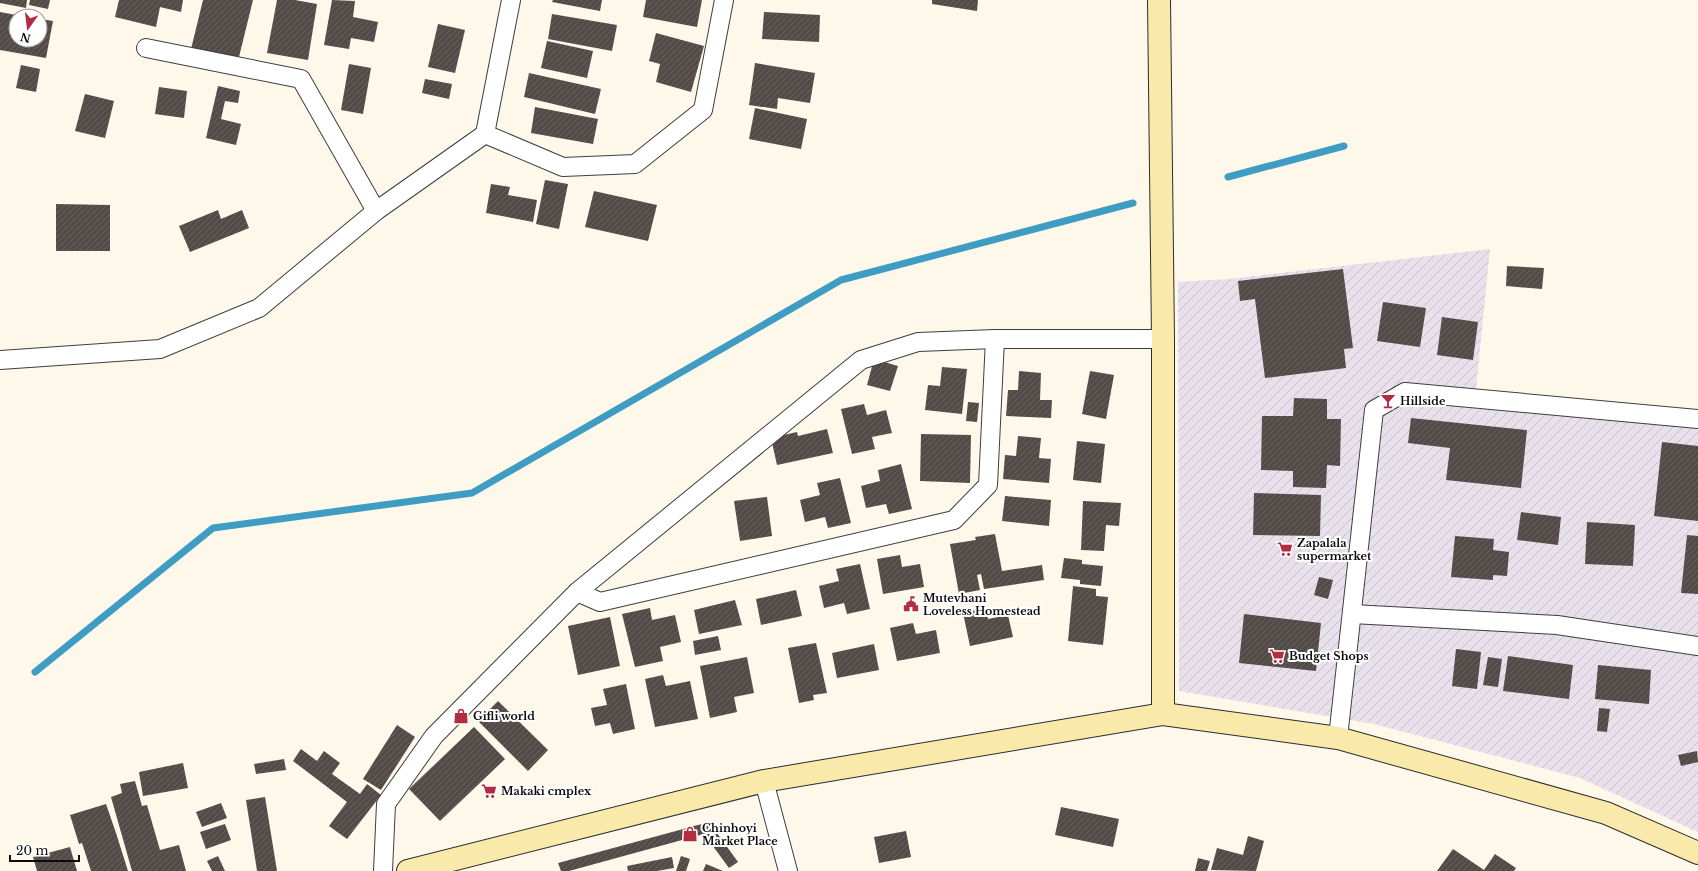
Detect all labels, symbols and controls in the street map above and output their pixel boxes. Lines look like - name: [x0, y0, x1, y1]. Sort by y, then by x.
- north arrow: [8, 8, 48, 48]
- text: N: [18, 30, 32, 46]
- bar icon: Hillside: [1379, 392, 1397, 410]
- place label: Hillside: [1400, 394, 1446, 408]
- place label: Zapalala supermarket: [1297, 536, 1372, 563]
- supermarket icon: Zapalala supermarket: [1276, 540, 1294, 558]
- place label: Mutevhani Loveless Homestead: [923, 591, 1041, 618]
- public building icon: Mutevhani Loveless Homestead: [902, 595, 920, 613]
- supermarket icon: Budget Shops: [1268, 647, 1286, 665]
- place label: Budget Shops: [1289, 649, 1369, 663]
- shop icon: Gifli world: [452, 707, 470, 725]
- place label: Gifli world: [473, 709, 535, 723]
- supermarket icon: Makaki cmplex: [480, 782, 498, 800]
- place label: Makaki cmplex: [501, 784, 592, 798]
- place label: Chinhoyi Market Place: [702, 821, 778, 848]
- shop icon: Chinhoyi Market Place: [681, 825, 699, 843]
- scale bar: [10, 837, 79, 863]
- text: 20 m: [16, 843, 48, 858]

